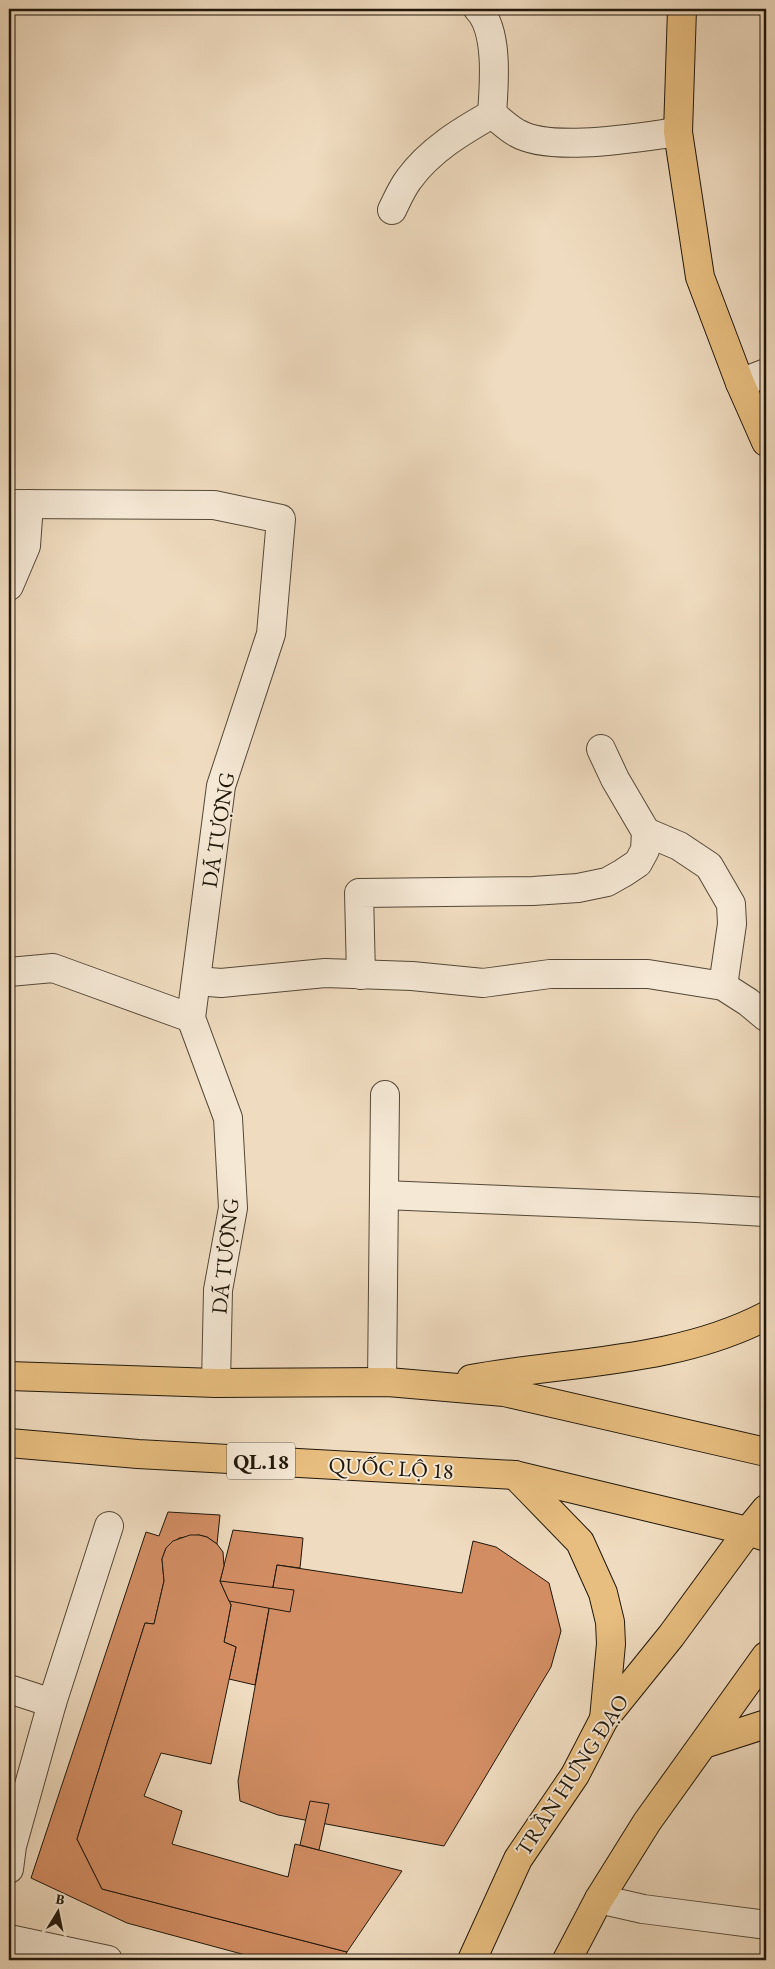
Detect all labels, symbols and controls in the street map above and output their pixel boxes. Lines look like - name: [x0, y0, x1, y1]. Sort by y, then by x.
- street label: DÃ TƯỢNG: [195, 770, 241, 890]
- street label: DÃ TƯỢNG: [204, 1196, 246, 1316]
- road number: QL.18: [227, 1442, 295, 1480]
- street label: QUỐC LỘ 18: [328, 1450, 454, 1486]
- street label: TRẦN HƯNG ĐẠO: [509, 1688, 635, 1862]
- north arrow: [32, 1886, 82, 1936]
- text: B: [54, 1890, 66, 1909]

